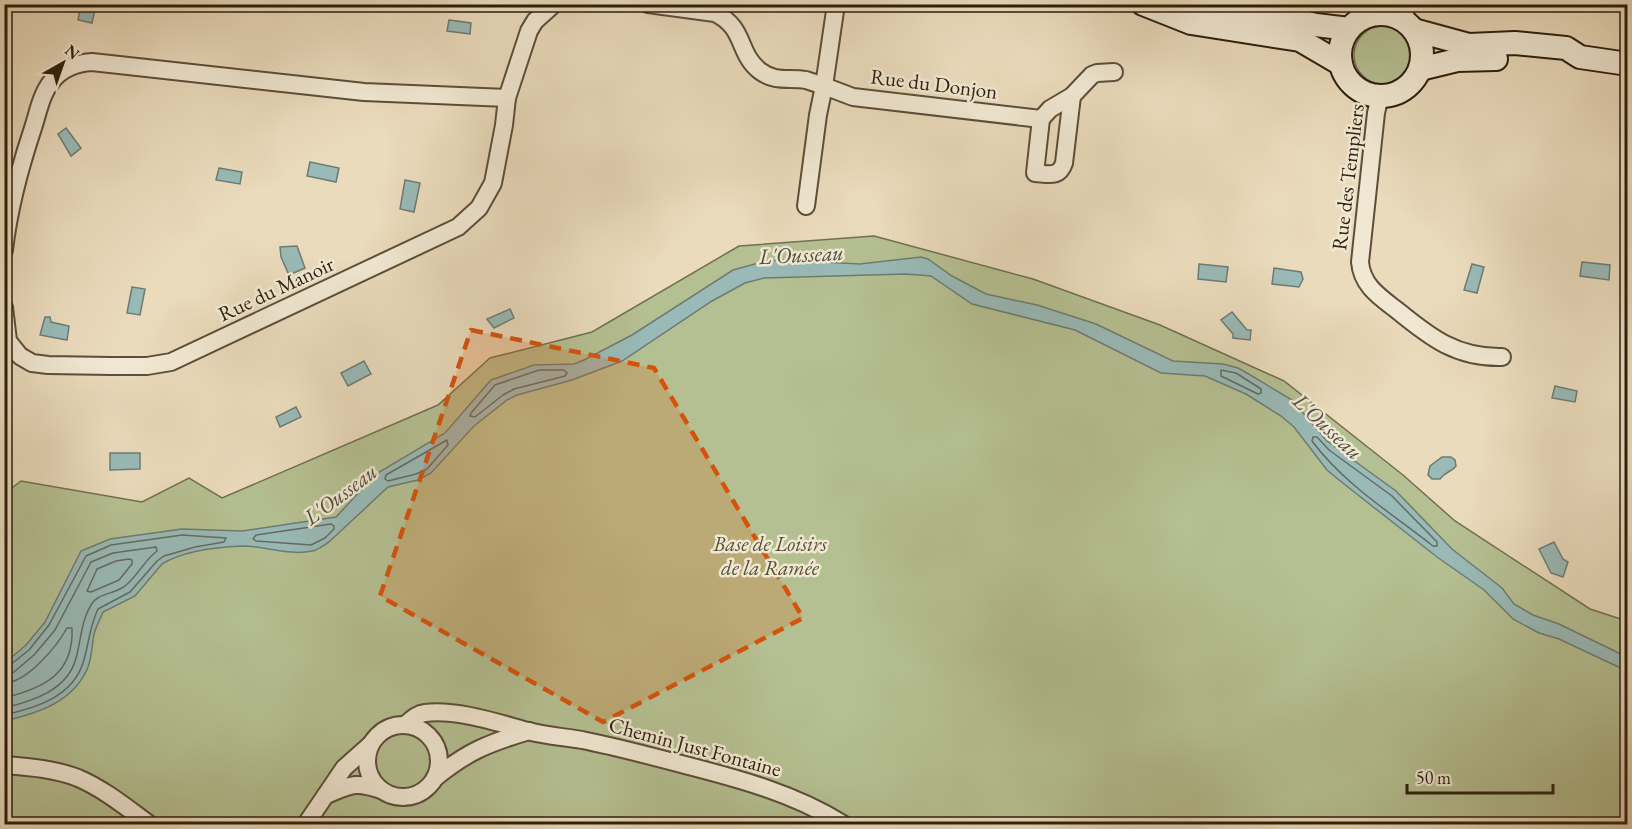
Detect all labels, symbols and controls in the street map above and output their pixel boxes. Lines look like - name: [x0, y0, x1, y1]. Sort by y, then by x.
- north arrow: [33, 33, 93, 93]
- text: N: [61, 40, 84, 64]
- street label: Rue du Donjon: [869, 62, 999, 105]
- street label: Rue des Templiers: [1325, 102, 1370, 252]
- water label: L'Ousseau: [757, 238, 844, 271]
- street label: Rue du Manoir: [214, 250, 338, 327]
- water label: L'Ousseau: [1286, 386, 1369, 466]
- water label: L'Ousseau: [297, 457, 383, 532]
- park label: Base de Loisirs de la Ramée: [712, 530, 827, 581]
- street label: Chemin Just Fontaine: [606, 711, 784, 783]
- scale bar: [1407, 757, 1552, 795]
- text: 50 m: [1416, 766, 1451, 789]

